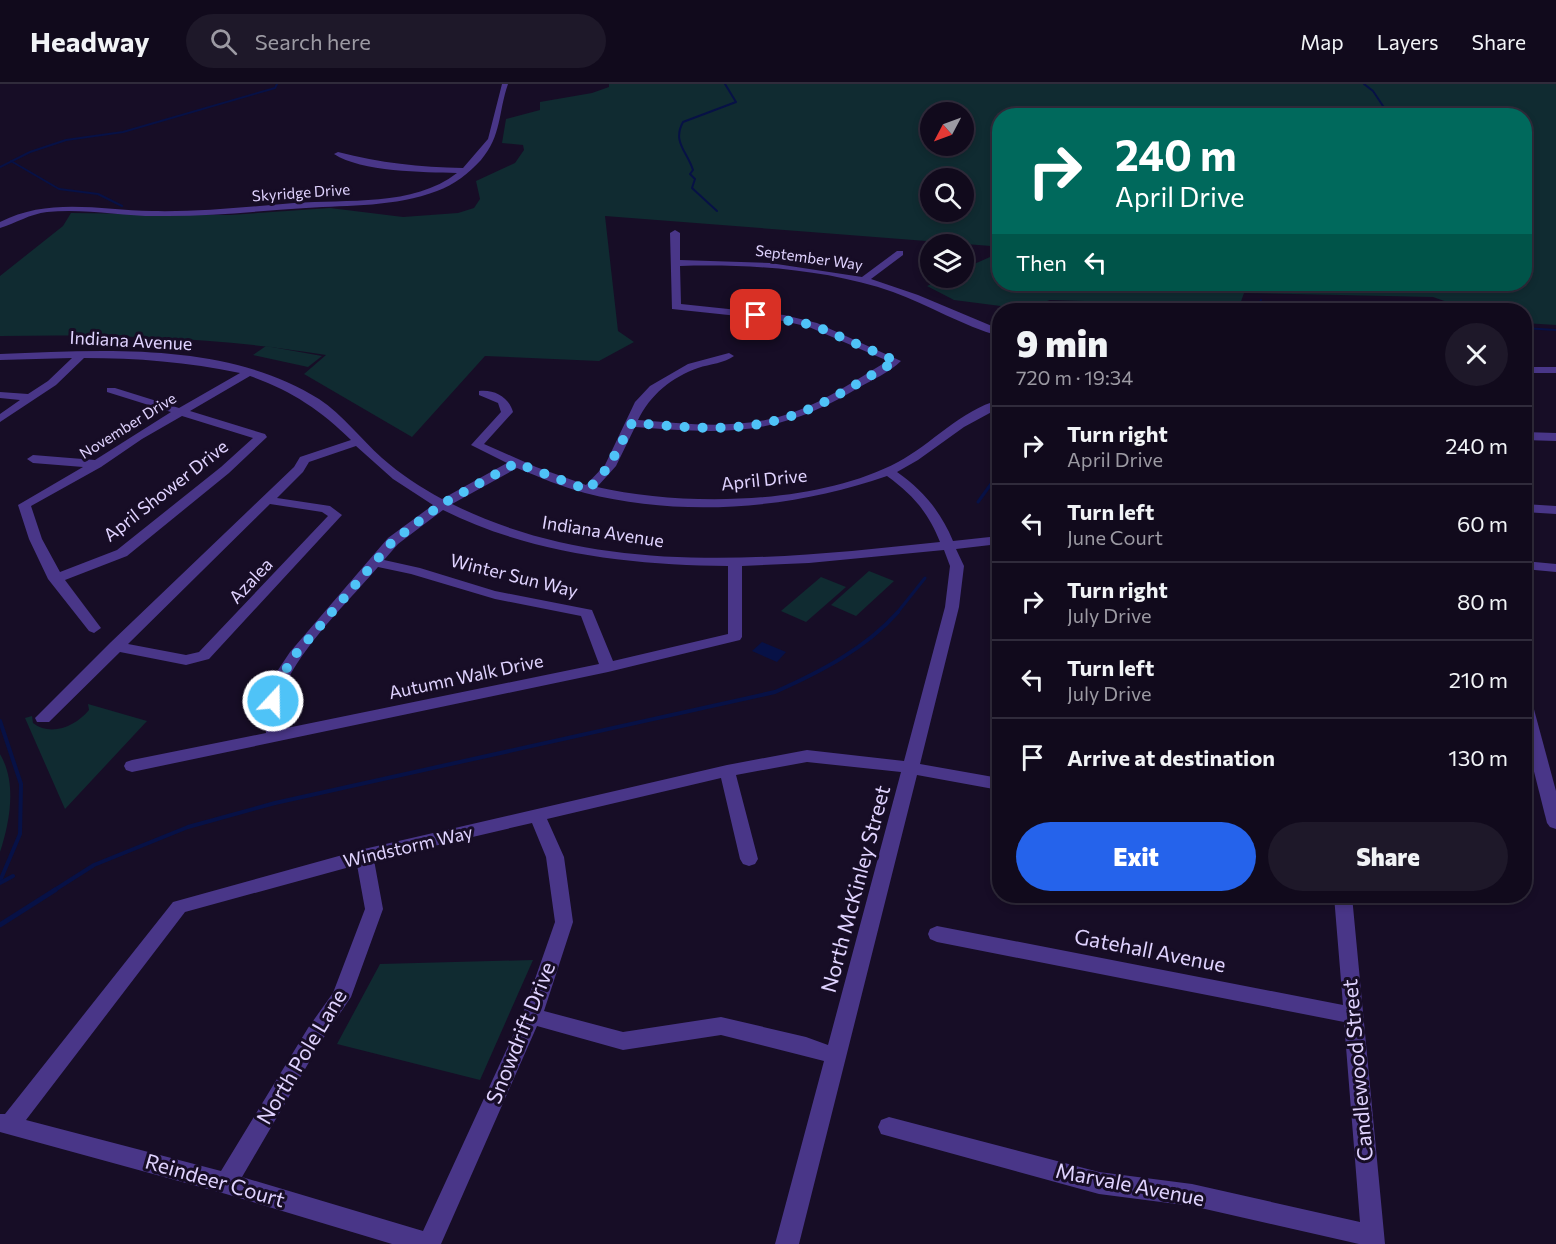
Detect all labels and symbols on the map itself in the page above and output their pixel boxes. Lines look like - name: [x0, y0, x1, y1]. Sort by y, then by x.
- north arrow: [920, 102, 974, 156]
- street label: Skyridge Drive: [251, 180, 351, 204]
- street label: September Way: [754, 241, 864, 273]
- pin: [730, 289, 781, 340]
- street label: Indiana Avenue: [69, 326, 193, 354]
- street label: November Drive: [76, 388, 179, 462]
- street label: April Shower Drive: [99, 435, 232, 546]
- street label: April Drive: [720, 464, 808, 494]
- street label: Indiana Avenue: [541, 511, 666, 551]
- street label: Winter Sun Way: [448, 549, 580, 602]
- street label: Azalea: [224, 553, 277, 608]
- street label: Autumn Walk Drive: [387, 649, 545, 703]
- position arrow: [241, 669, 305, 733]
- street label: North McKinley Street: [815, 782, 894, 995]
- street label: Windstorm Way: [341, 820, 475, 872]
- street label: Gatehall Avenue: [1072, 923, 1228, 976]
- street label: Snowdrift Drive: [480, 958, 559, 1107]
- street label: Candlewood Street: [1336, 978, 1377, 1162]
- street label: North Pole Lane: [251, 984, 351, 1128]
- street label: Reindeer Court: [143, 1148, 288, 1211]
- street label: Marvale Avenue: [1054, 1157, 1207, 1210]

